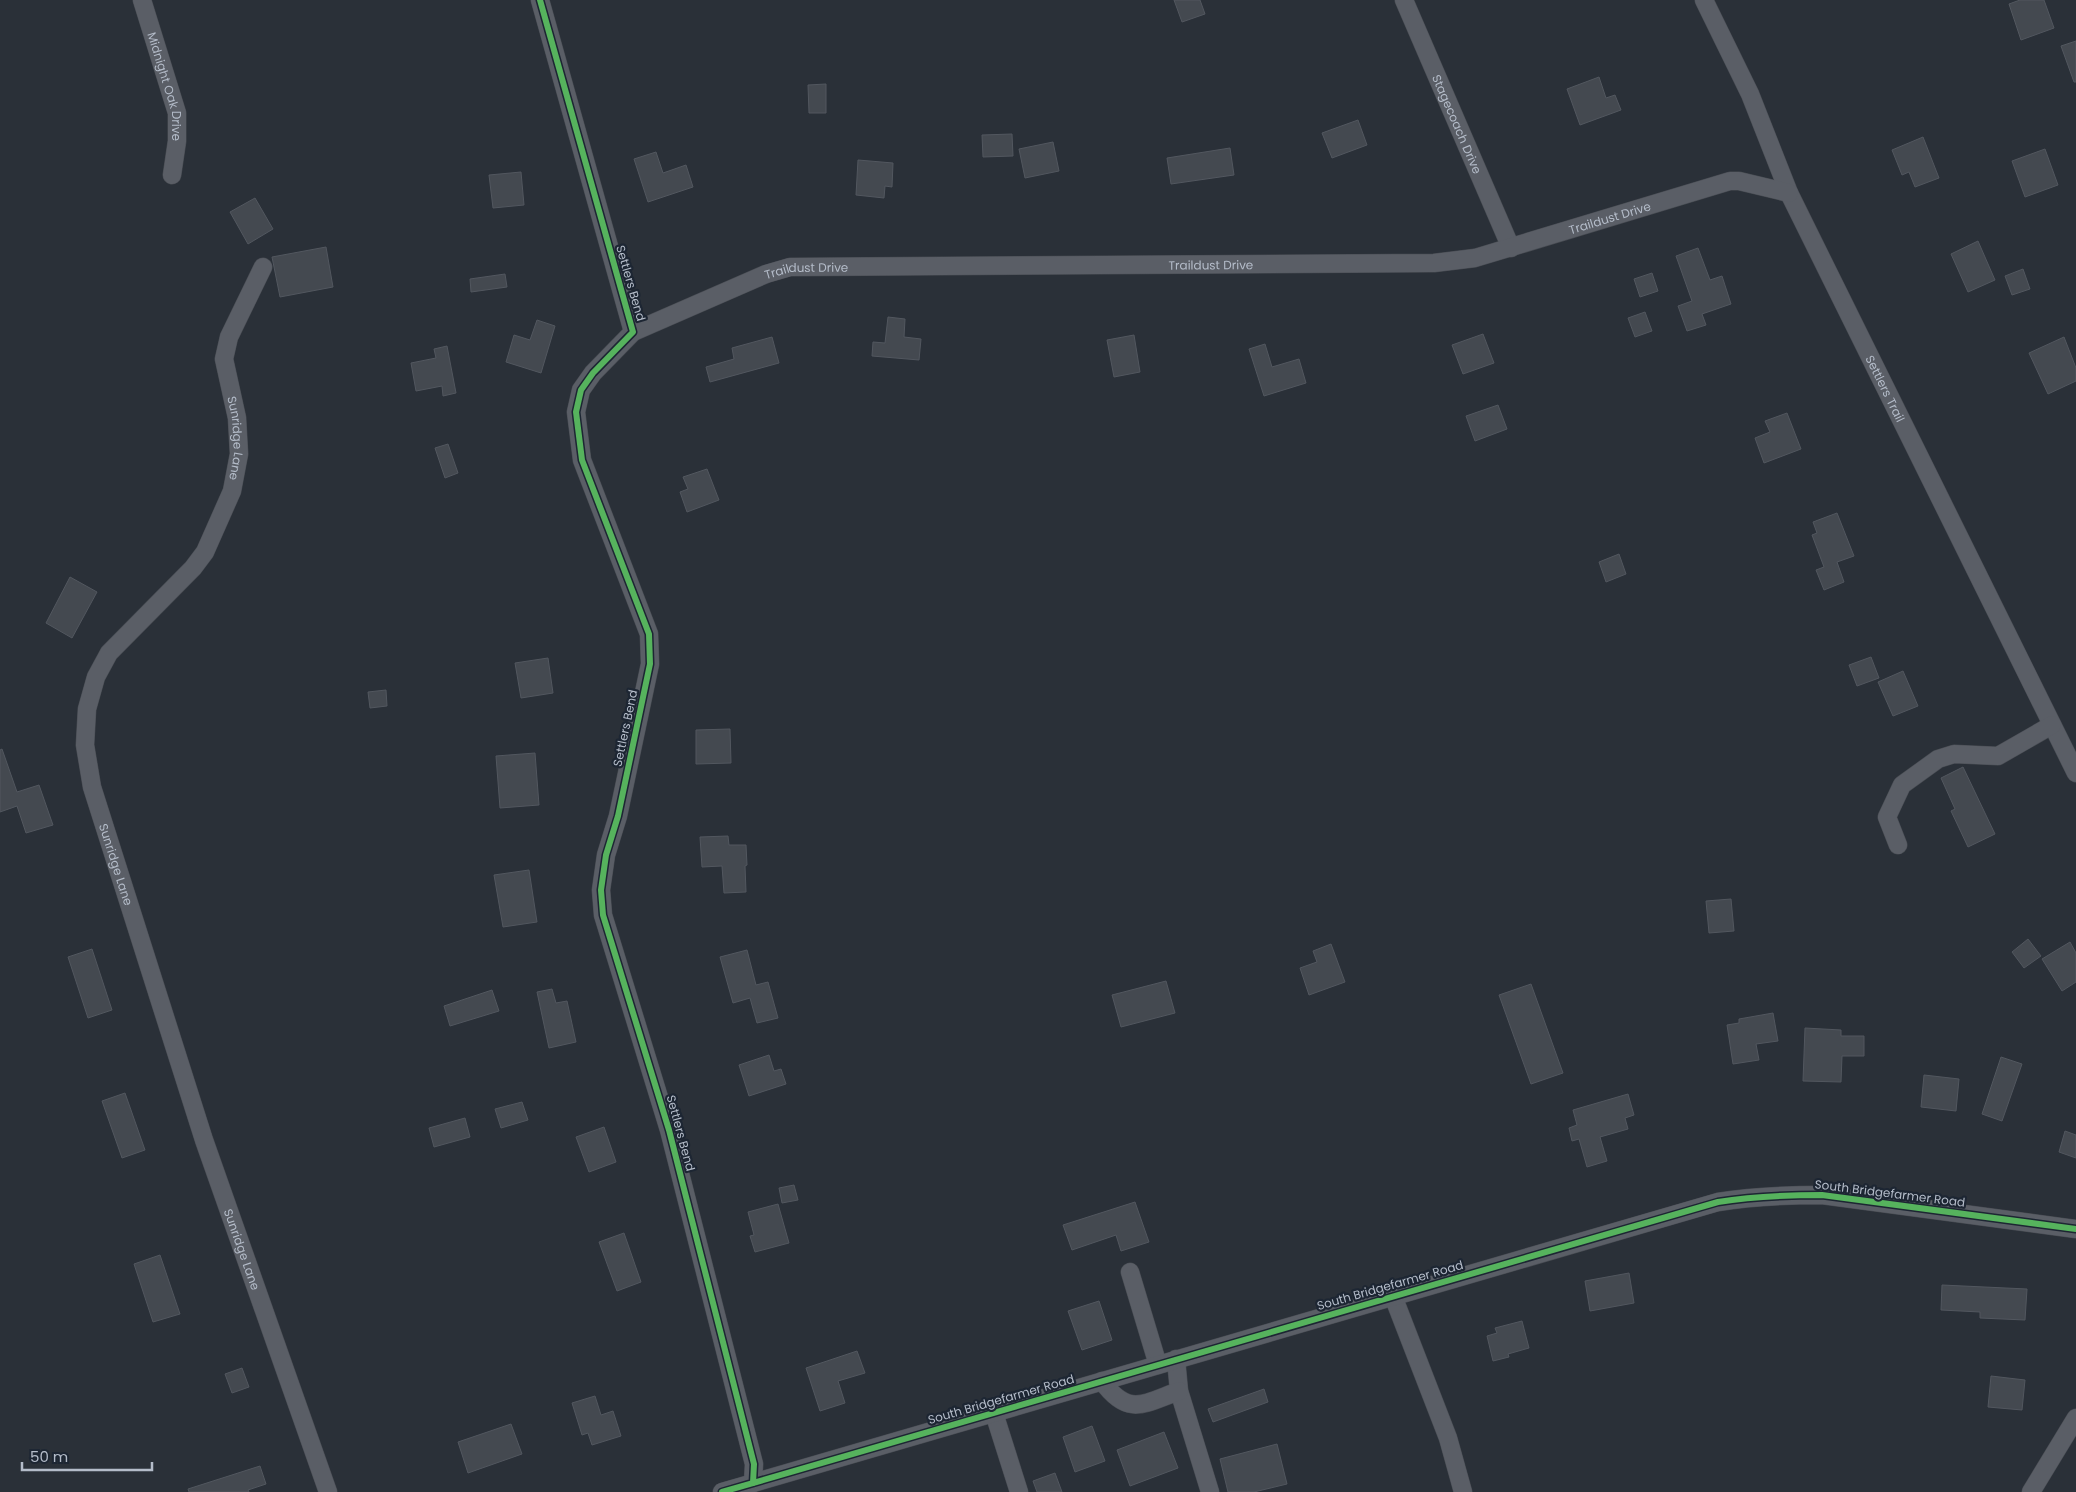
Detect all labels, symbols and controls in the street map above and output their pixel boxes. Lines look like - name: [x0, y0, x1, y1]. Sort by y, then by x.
- street label: Midnight Oak Drive: [144, 30, 186, 141]
- street label: Stagecoach Drive: [1429, 72, 1486, 176]
- street label: Traildust Drive: [1567, 197, 1653, 238]
- street label: Settlers Bend: [612, 243, 650, 323]
- street label: Traildust Drive: [1168, 256, 1253, 273]
- street label: Traildust Drive: [762, 258, 848, 283]
- street label: Settlers Trail: [1862, 352, 1909, 425]
- street label: Sunridge Lane: [224, 394, 248, 482]
- street label: Settlers Bend: [609, 688, 641, 768]
- street label: Sunridge Lane: [96, 821, 138, 908]
- street label: Settlers Bend: [663, 1093, 699, 1173]
- street label: South Bridgefarmer Road: [1814, 1175, 1966, 1211]
- street label: Sunridge Lane: [220, 1206, 265, 1292]
- street label: South Bridgefarmer Road: [1315, 1256, 1465, 1314]
- street label: South Bridgefarmer Road: [926, 1370, 1076, 1428]
- scale bar: [22, 1440, 152, 1472]
- text: 50 m: [30, 1446, 68, 1467]

